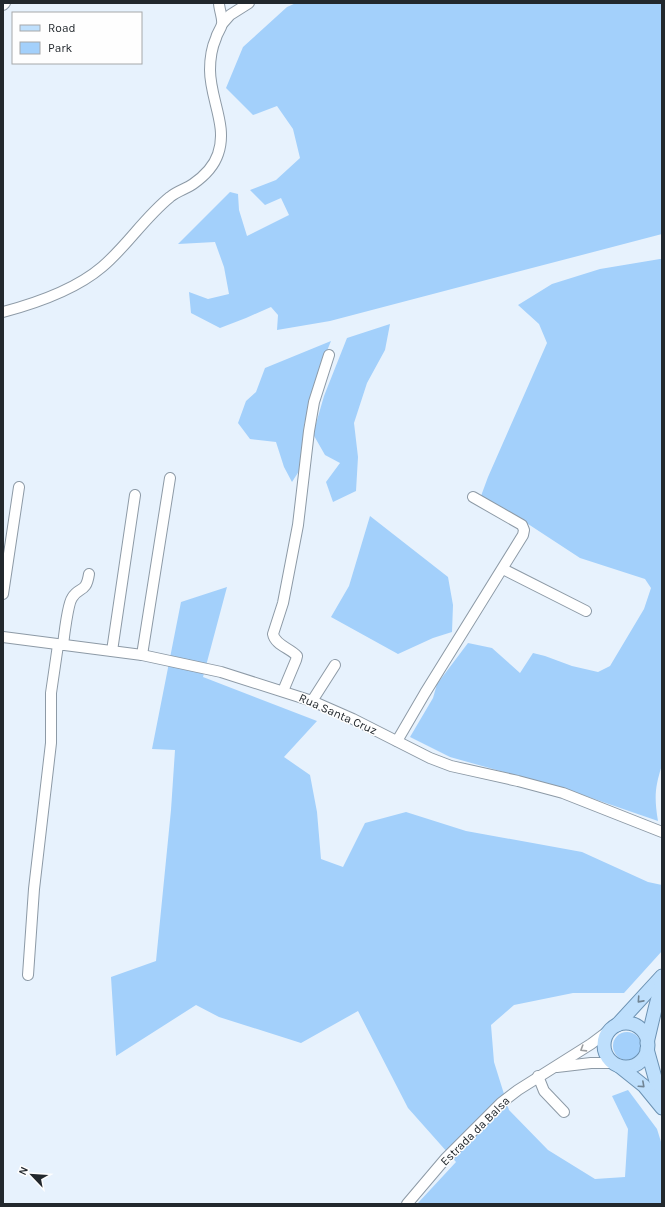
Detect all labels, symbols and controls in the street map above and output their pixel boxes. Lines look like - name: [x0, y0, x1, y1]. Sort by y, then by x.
- legend: [12, 12, 142, 64]
- text: Road: [48, 21, 76, 35]
- text: Park: [48, 41, 73, 55]
- street label: Rua Santa Cruz: [297, 691, 379, 738]
- one-way arrow: [637, 996, 644, 1003]
- one-way arrow: [580, 1044, 587, 1051]
- one-way arrow: [638, 1081, 645, 1088]
- street label: Estrada da Balsa: [438, 1094, 512, 1168]
- north arrow: [12, 1155, 52, 1195]
- text: N: [16, 1165, 31, 1177]

